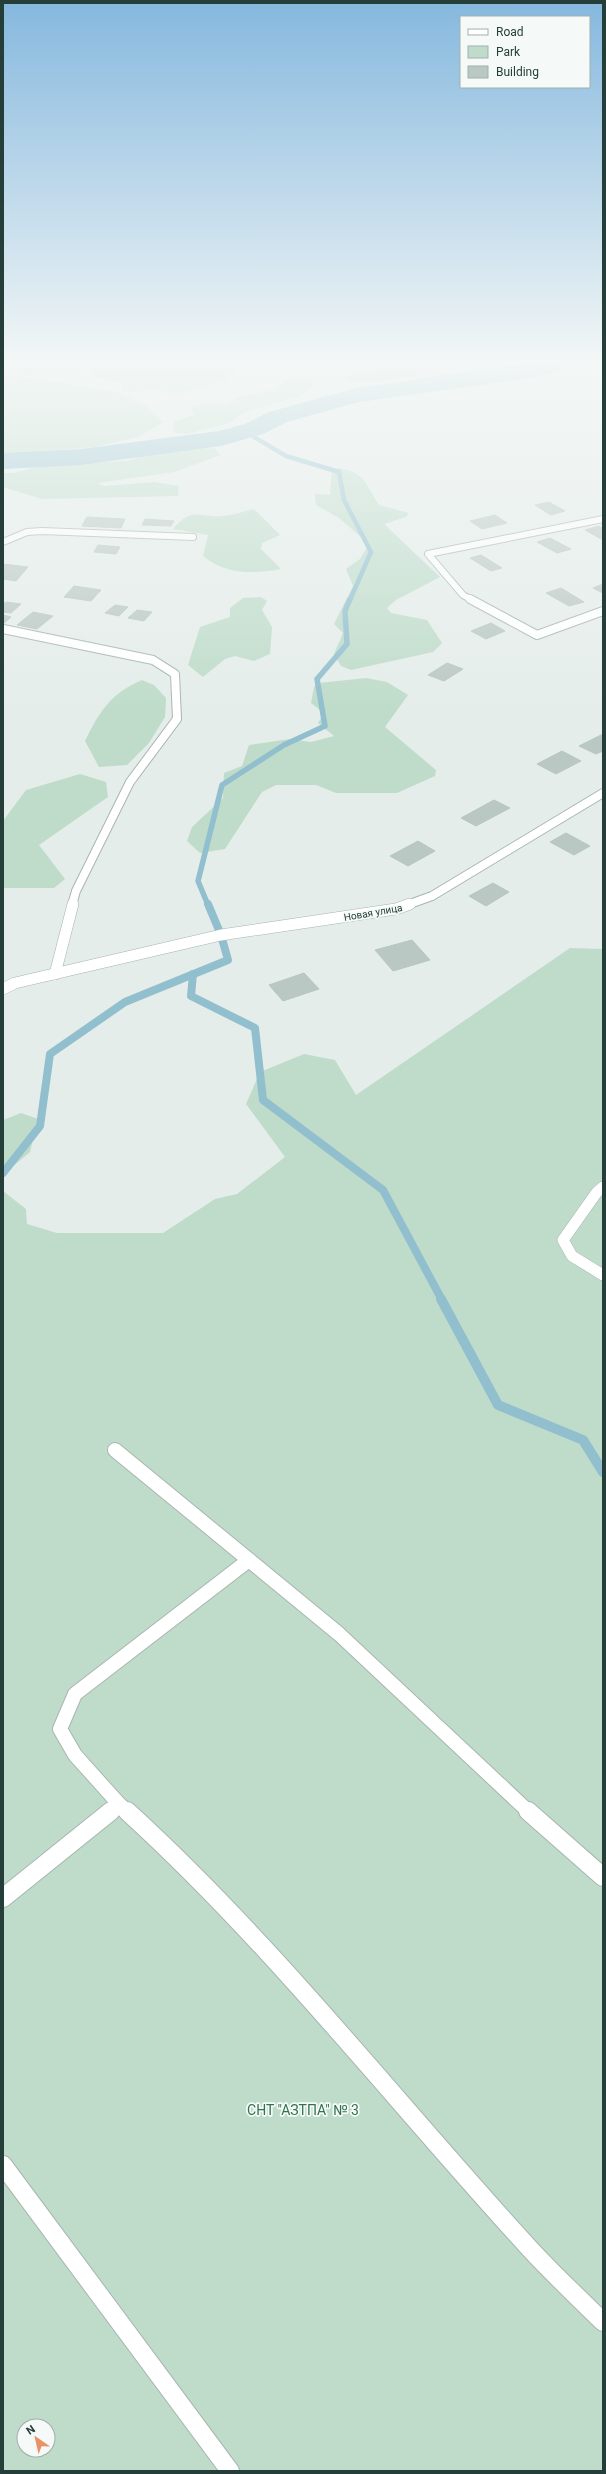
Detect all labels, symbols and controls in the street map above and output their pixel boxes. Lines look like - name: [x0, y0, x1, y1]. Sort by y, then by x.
- legend: [460, 16, 590, 88]
- text: Road: [496, 25, 524, 39]
- text: Park: [496, 45, 521, 59]
- text: Building: [496, 65, 539, 79]
- street label: Новая улица: [343, 902, 403, 923]
- park label: СНТ "АЗТПА" № 3: [247, 2102, 359, 2118]
- north arrow: [16, 2418, 56, 2458]
- text: N: [24, 2422, 38, 2438]

